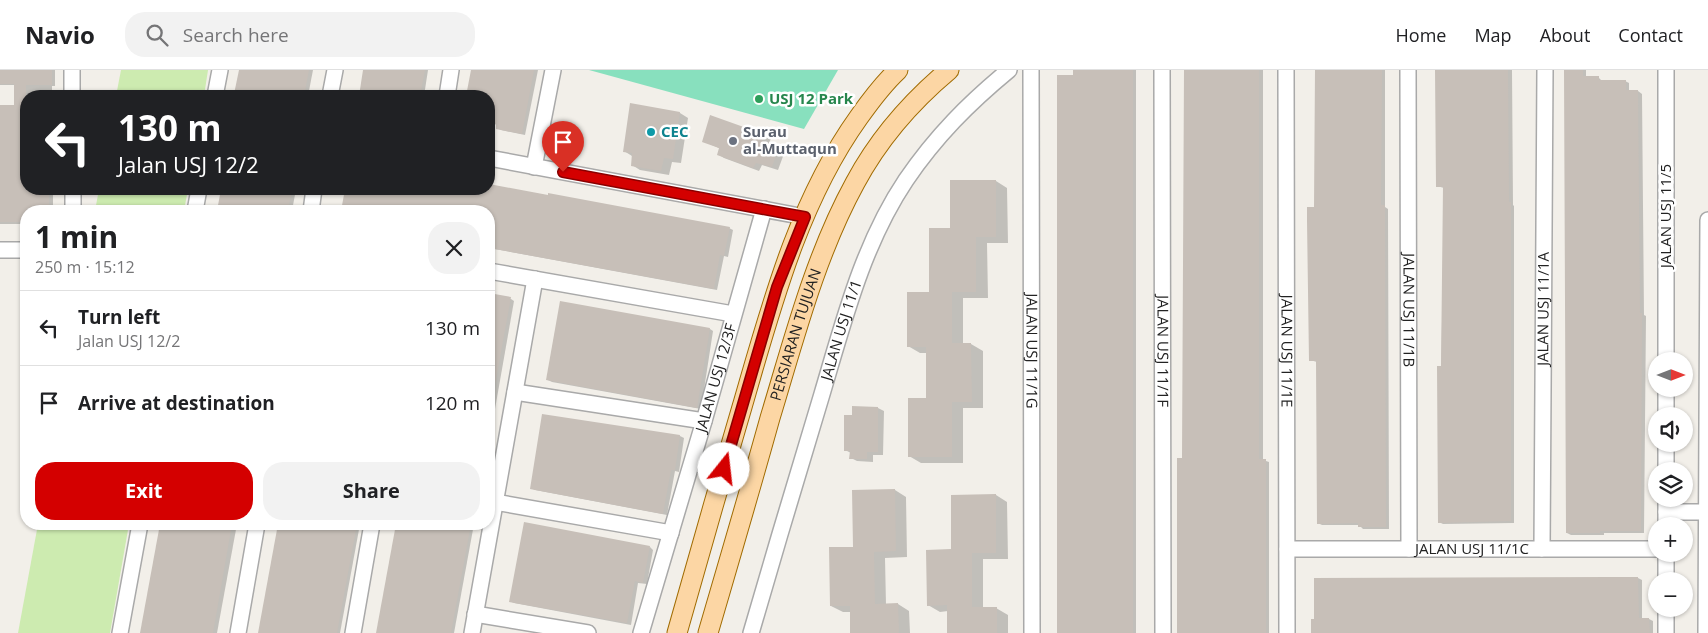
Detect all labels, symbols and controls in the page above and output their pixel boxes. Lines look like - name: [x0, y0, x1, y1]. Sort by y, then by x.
- search box: [125, 12, 475, 57]
- text: Navio: [25, 18, 95, 51]
- icon: search: [143, 21, 171, 49]
- text: Search here: [183, 22, 289, 48]
- text: Home: [1396, 23, 1446, 47]
- text: Map: [1474, 23, 1512, 47]
- text: About: [1540, 23, 1590, 47]
- text: Contact: [1618, 23, 1683, 47]
- place label: USJ 12 Park: [769, 88, 854, 108]
- marker: USJ 12 Park: [753, 93, 765, 105]
- text: 130 m: [118, 104, 222, 151]
- icon: left: [35, 110, 100, 175]
- pin: [542, 121, 584, 172]
- place label: CEC: [661, 121, 689, 141]
- place label: Surau al-Muttaqun: [743, 121, 837, 158]
- marker: CEC: [645, 126, 657, 138]
- icon: arrive: [549, 128, 577, 156]
- marker: Surau al-Muttaqun: [727, 135, 739, 147]
- text: Jalan USJ 12/2: [118, 149, 259, 179]
- street label: JALAN USJ 11/5: [1655, 164, 1675, 270]
- text: 1 min: [35, 216, 118, 257]
- button: close: [428, 222, 480, 274]
- street label: JALAN USJ 11/1B: [1399, 251, 1420, 367]
- street label: JALAN USJ 11/1A: [1532, 251, 1553, 368]
- text: 250 m · 15:12: [35, 256, 135, 278]
- street label: PERSIARAN TUJUAN: [765, 265, 825, 403]
- street label: JALAN USJ 11/1: [815, 277, 866, 385]
- street label: JALAN USJ 11/1G: [1022, 291, 1043, 409]
- street label: JALAN USJ 11/1F: [1153, 293, 1174, 407]
- street label: JALAN USJ 11/1E: [1277, 293, 1298, 407]
- text: Turn left: [78, 304, 160, 330]
- icon: left: [35, 314, 63, 342]
- text: 130 m: [425, 315, 480, 341]
- street label: JALAN USJ 12/3F: [690, 321, 740, 436]
- text: Jalan USJ 12/2: [78, 330, 180, 352]
- north arrow: [1648, 352, 1692, 398]
- map controls: [1648, 352, 1693, 617]
- icon: arrive: [35, 389, 63, 417]
- text: Arrive at destination: [78, 390, 275, 416]
- text: 120 m: [425, 390, 480, 416]
- button: sound: [1648, 407, 1693, 452]
- position arrow: [697, 442, 749, 494]
- button: Exit: [35, 462, 253, 520]
- button: Share: [263, 462, 480, 520]
- button: layers: [1648, 462, 1693, 507]
- button: +: [1648, 517, 1693, 562]
- street label: JALAN USJ 11/1C: [1413, 538, 1529, 558]
- button: −: [1648, 572, 1693, 617]

